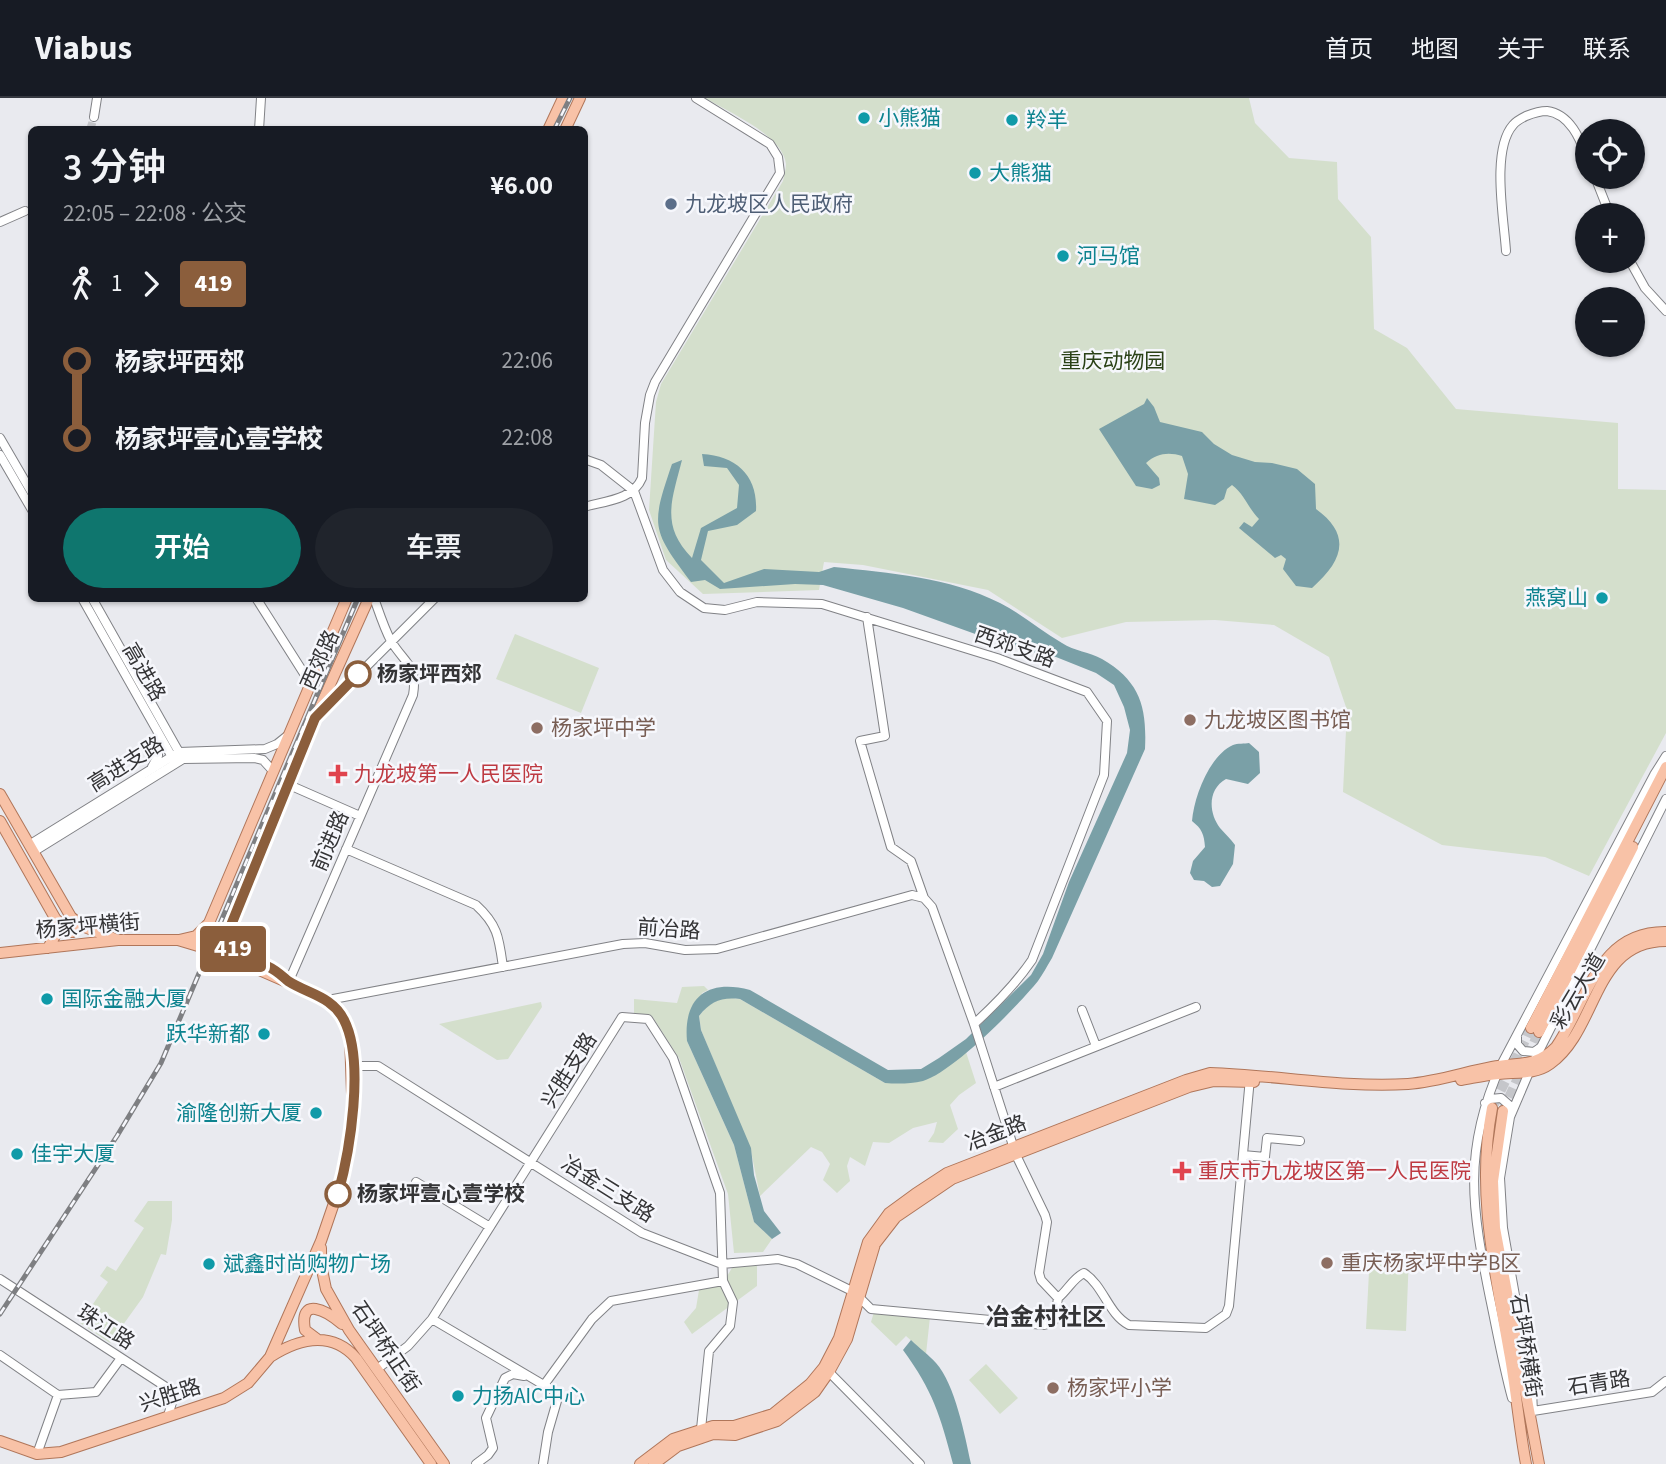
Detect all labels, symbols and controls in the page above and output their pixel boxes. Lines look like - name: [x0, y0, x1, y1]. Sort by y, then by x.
- text: Viabus: [35, 25, 132, 72]
- text: 首页: [1325, 32, 1373, 67]
- text: 地图: [1411, 32, 1459, 67]
- text: 关于: [1497, 32, 1545, 67]
- text: 联系: [1583, 32, 1631, 67]
- place label: 小熊猫: [878, 103, 941, 133]
- place label: 羚羊: [1026, 105, 1068, 135]
- marker: 小熊猫: [856, 110, 872, 126]
- marker: 羚羊: [1004, 112, 1020, 128]
- map controls: [1575, 119, 1645, 357]
- button: locate: [1575, 119, 1645, 189]
- text: 3 分钟: [63, 141, 166, 195]
- place label: 大熊猫: [989, 158, 1052, 188]
- marker: 大熊猫: [967, 165, 983, 181]
- text: ¥6.00: [490, 167, 553, 204]
- place label: 九龙坡区人民政府: [685, 189, 853, 219]
- marker: 九龙坡区人民政府: [663, 196, 679, 212]
- text: 22:05 – 22:08 · 公交: [63, 197, 247, 230]
- button: +: [1575, 203, 1645, 273]
- place label: 河马馆: [1077, 241, 1140, 271]
- marker: 河马馆: [1055, 248, 1071, 264]
- icon: walk: [63, 265, 101, 303]
- icon: forward: [132, 265, 170, 303]
- text: 419: [194, 266, 232, 301]
- text: 1: [111, 267, 122, 300]
- button: −: [1575, 287, 1645, 357]
- text: 杨家坪西郊: [115, 344, 245, 381]
- text: 22:06: [502, 344, 553, 377]
- park label: 重庆动物园: [1061, 346, 1166, 376]
- text: 杨家坪壹心壹学校: [115, 421, 323, 458]
- text: 22:08: [502, 421, 553, 454]
- button: 开始: [63, 508, 301, 588]
- button: 车票: [315, 508, 553, 588]
- place label: 燕窝山: [1525, 583, 1588, 613]
- marker: 燕窝山: [1594, 590, 1610, 606]
- street label: 西郊支路: [970, 619, 1060, 675]
- street label: 西郊路: [293, 625, 347, 695]
- street label: 高进路: [115, 637, 173, 707]
- place label: 杨家坪西郊: [377, 659, 482, 689]
- marker: 杨家坪西郊: [345, 661, 371, 687]
- place label: 九龙坡区图书馆: [1204, 705, 1351, 735]
- marker: 九龙坡区图书馆: [1182, 712, 1198, 728]
- place label: 杨家坪中学: [551, 713, 656, 743]
- marker: 杨家坪中学: [529, 720, 545, 736]
- street label: 高进支路: [82, 729, 170, 799]
- place label: 九龙坡第一人民医院: [354, 759, 543, 789]
- marker: 九龙坡第一人民医院: [328, 764, 348, 784]
- street label: 前进路: [304, 806, 356, 876]
- street label: 杨家坪横街: [34, 906, 142, 946]
- street label: 前冶路: [637, 912, 701, 946]
- line badge: 419: [193, 926, 273, 972]
- text: 419: [214, 931, 252, 966]
- street label: 彩云大道: [1544, 947, 1612, 1035]
- place label: 国际金融大厦: [61, 984, 187, 1014]
- marker: 国际金融大厦: [39, 991, 55, 1007]
- place label: 跃华新都: [166, 1019, 250, 1049]
- marker: 跃华新都: [256, 1026, 272, 1042]
- street label: 兴胜支路: [534, 1026, 604, 1114]
- place label: 渝隆创新大厦: [176, 1098, 302, 1128]
- marker: 渝隆创新大厦: [308, 1105, 324, 1121]
- street label: 冶金路: [961, 1108, 1031, 1158]
- place label: 佳宇大厦: [31, 1139, 115, 1169]
- marker: 佳宇大厦: [9, 1146, 25, 1162]
- street label: 冶金三支路: [556, 1148, 660, 1230]
- place label: 重庆市九龙坡区第一人民医院: [1198, 1156, 1471, 1186]
- marker: 重庆市九龙坡区第一人民医院: [1172, 1161, 1192, 1181]
- place label: 杨家坪壹心壹学校: [357, 1179, 525, 1209]
- marker: 杨家坪壹心壹学校: [325, 1181, 351, 1207]
- place label: 重庆杨家坪中学B区: [1341, 1248, 1521, 1278]
- place label: 斌鑫时尚购物广场: [223, 1249, 391, 1279]
- marker: 重庆杨家坪中学B区: [1319, 1255, 1335, 1271]
- marker: 斌鑫时尚购物广场: [201, 1256, 217, 1272]
- street label: 石坪桥横街: [1503, 1292, 1549, 1400]
- street label: 石坪桥正街: [344, 1295, 428, 1399]
- street label: 珠江路: [71, 1297, 141, 1357]
- district label: 冶金村社区: [986, 1300, 1106, 1335]
- street label: 石青路: [1566, 1363, 1632, 1403]
- street label: 兴胜路: [135, 1371, 205, 1419]
- place label: 杨家坪小学: [1067, 1373, 1172, 1403]
- marker: 杨家坪小学: [1045, 1380, 1061, 1396]
- place label: 力扬AIC中心: [472, 1381, 585, 1411]
- marker: 力扬AIC中心: [450, 1388, 466, 1404]

